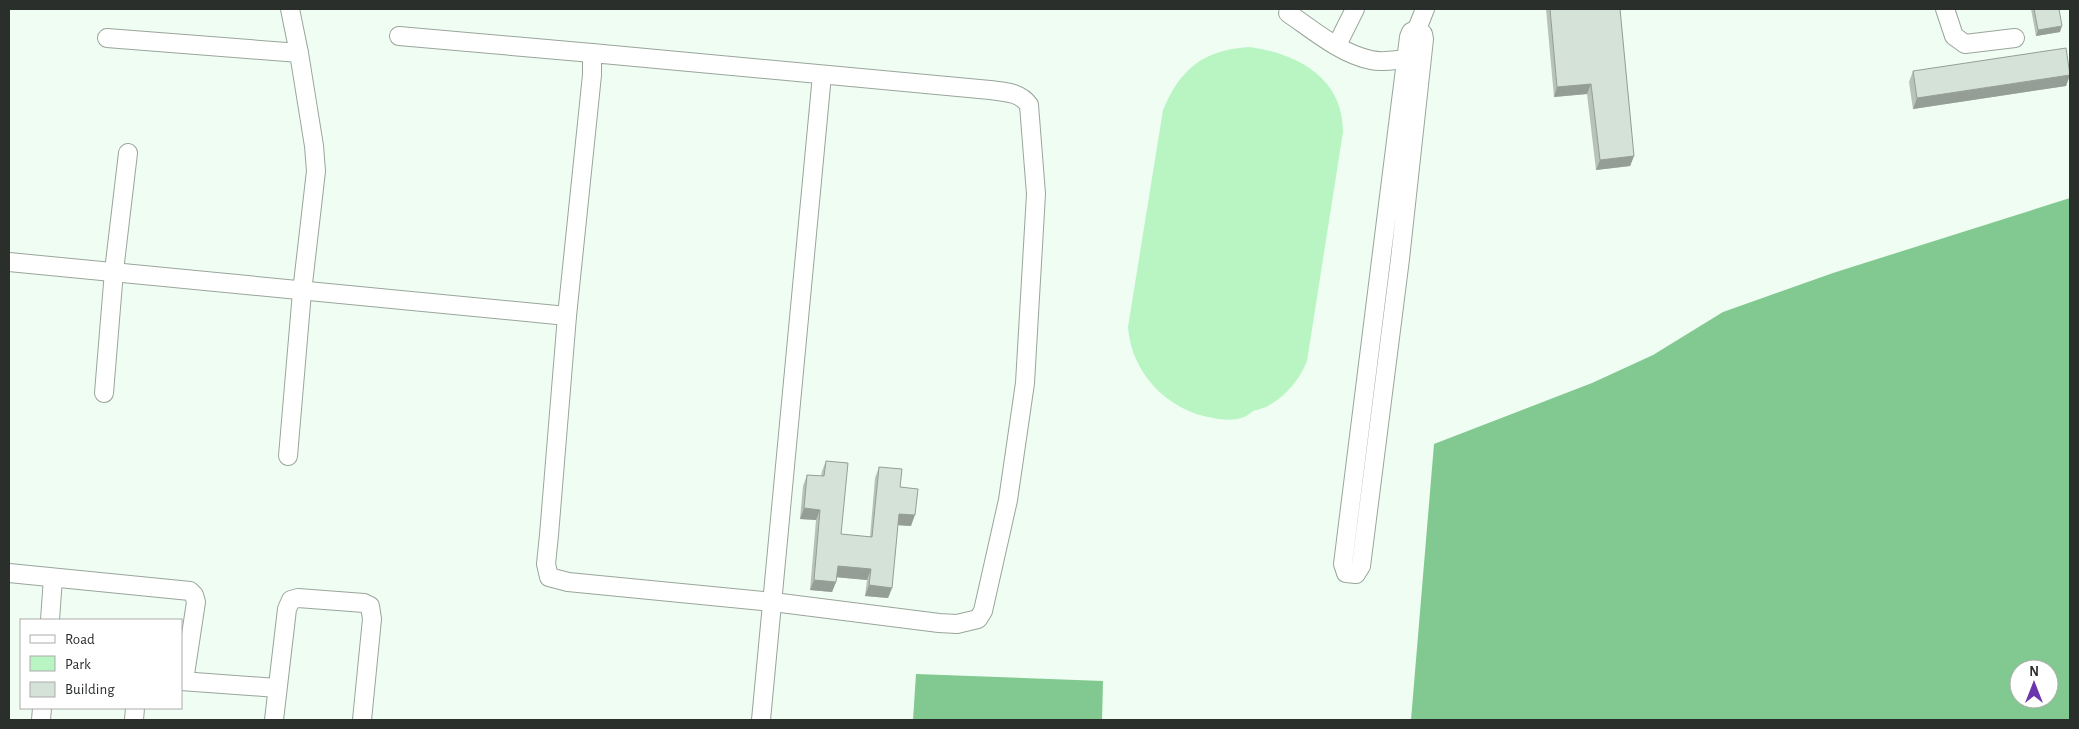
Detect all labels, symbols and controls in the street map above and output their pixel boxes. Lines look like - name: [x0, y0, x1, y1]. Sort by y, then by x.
- legend: [20, 619, 182, 709]
- text: Road: [65, 632, 95, 647]
- text: Park: [65, 657, 91, 672]
- north arrow: [2009, 659, 2059, 709]
- text: N: [2029, 665, 2039, 679]
- text: Building: [65, 682, 115, 697]

